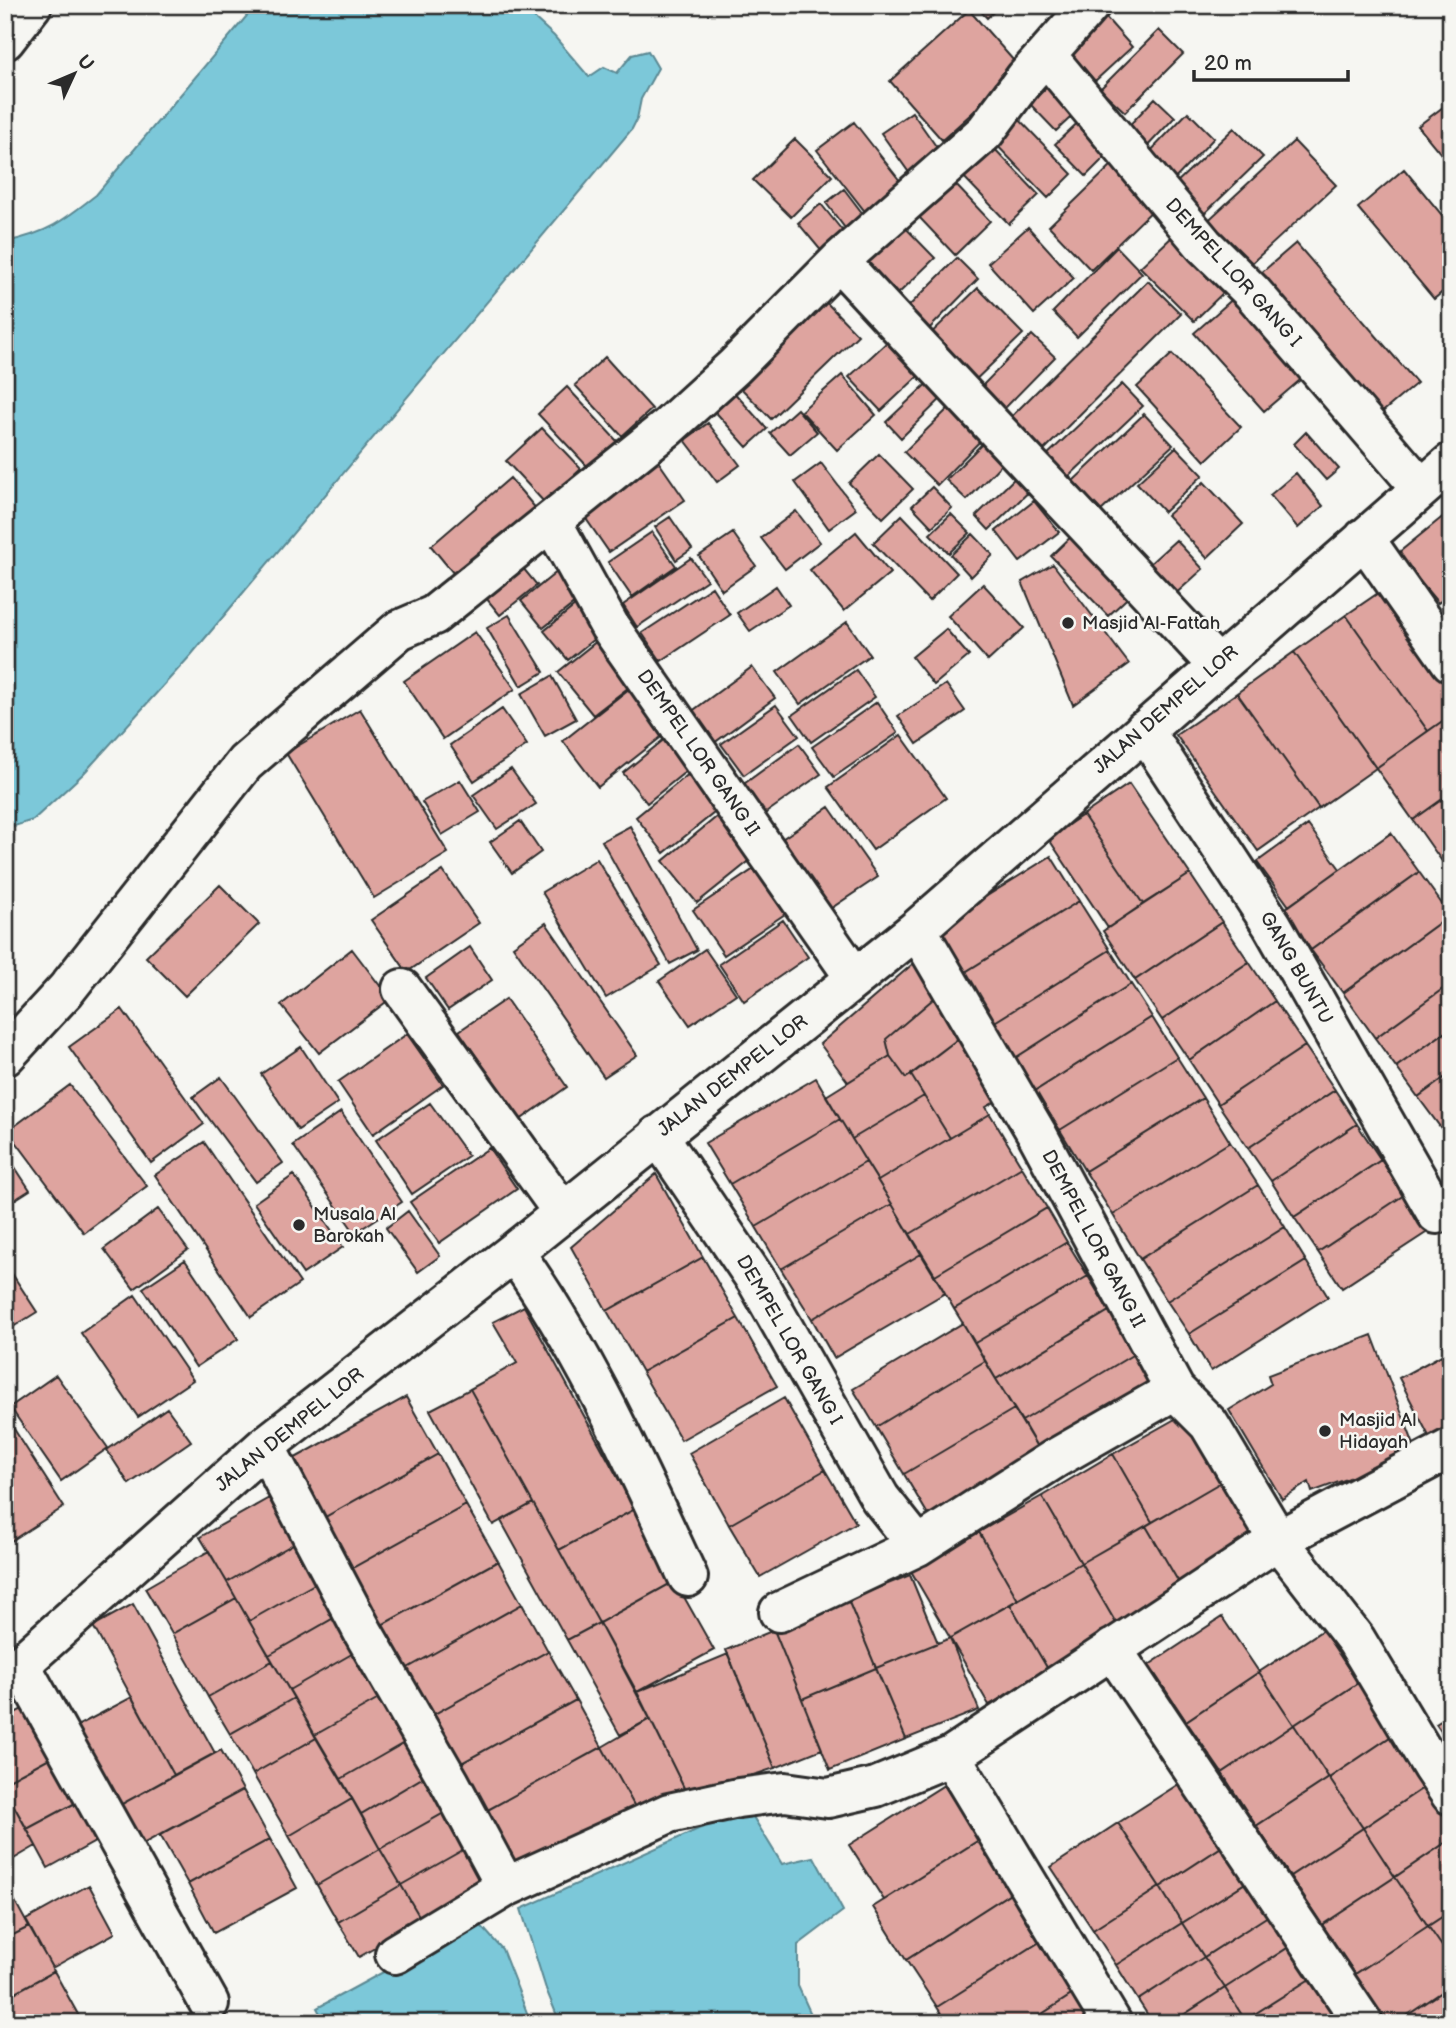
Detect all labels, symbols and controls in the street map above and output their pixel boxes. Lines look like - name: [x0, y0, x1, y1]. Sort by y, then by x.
- north arrow: [38, 38, 108, 108]
- scale bar: [1194, 38, 1348, 82]
- text: U: [72, 50, 98, 76]
- text: 20 m: [1204, 51, 1252, 76]
- street label: DEMPEL LOR GANG I: [1160, 194, 1306, 352]
- place label: Masjid Al-Fattah: [1082, 612, 1220, 635]
- marker: Masjid Al-Fattah: [1060, 615, 1076, 631]
- street label: JALAN DEMPEL LOR: [1089, 641, 1243, 779]
- street label: DEMPEL LOR GANG II: [632, 665, 764, 841]
- street label: GANG BUNTU: [1255, 908, 1337, 1028]
- street label: JALAN DEMPEL LOR: [653, 1010, 813, 1142]
- street label: DEMPEL LOR GANG II: [1036, 1146, 1150, 1332]
- place label: Musala Al Barokah: [313, 1203, 396, 1248]
- marker: Musala Al Barokah: [291, 1217, 307, 1233]
- street label: DEMPEL LOR GANG I: [731, 1251, 847, 1429]
- street label: JALAN DEMPEL LOR: [211, 1363, 369, 1497]
- place label: Masjid Al Hidayah: [1339, 1409, 1416, 1454]
- marker: Masjid Al Hidayah: [1317, 1423, 1333, 1439]

